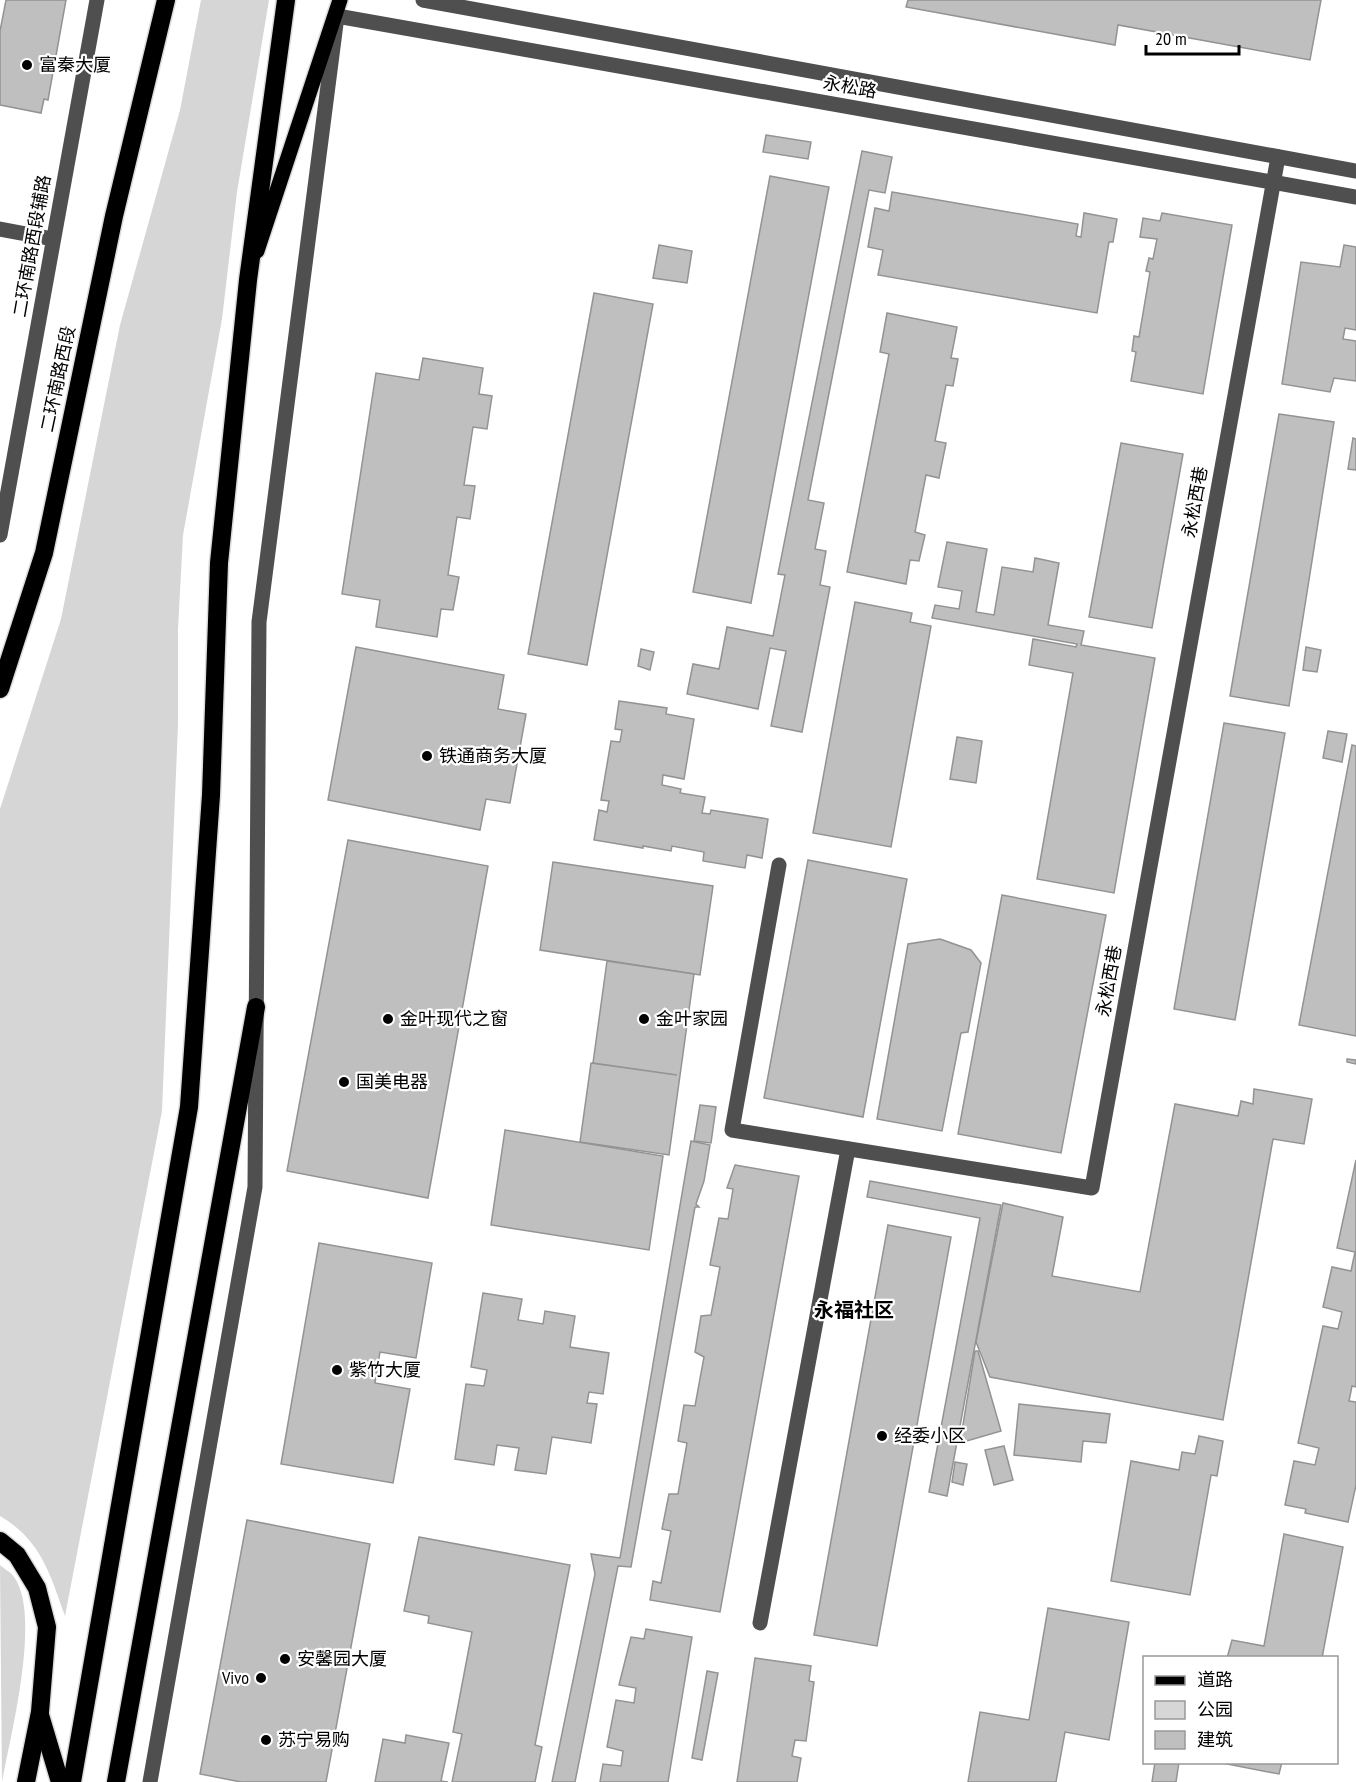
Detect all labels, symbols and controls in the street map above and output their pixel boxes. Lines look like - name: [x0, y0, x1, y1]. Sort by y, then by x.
- scale bar: [1146, 18, 1239, 56]
- text: 20 m: [1155, 27, 1187, 50]
- place label: 富秦大厦: [39, 53, 111, 76]
- marker: 富秦大厦: [20, 58, 34, 72]
- street label: 永松路: [822, 70, 879, 103]
- street label: 二环南路西段辅路: [8, 173, 55, 319]
- street label: 二环南路西段: [35, 324, 80, 434]
- street label: 永松西巷: [1177, 464, 1212, 539]
- place label: 铁通商务大厦: [439, 744, 547, 767]
- marker: 铁通商务大厦: [420, 749, 434, 763]
- street label: 永松西巷: [1091, 943, 1126, 1018]
- place label: 金叶现代之窗: [400, 1007, 508, 1030]
- place label: 金叶家园: [656, 1007, 728, 1030]
- marker: 金叶现代之窗: [381, 1012, 395, 1026]
- marker: 金叶家园: [637, 1012, 651, 1026]
- place label: 国美电器: [356, 1070, 428, 1093]
- marker: 国美电器: [337, 1075, 351, 1089]
- district label: 永福社区: [814, 1297, 894, 1323]
- place label: 紫竹大厦: [349, 1358, 421, 1381]
- marker: 紫竹大厦: [330, 1363, 344, 1377]
- place label: 经委小区: [894, 1424, 966, 1447]
- marker: 经委小区: [875, 1429, 889, 1443]
- place label: 安馨园大厦: [297, 1647, 387, 1670]
- marker: 安馨园大厦: [278, 1652, 292, 1666]
- legend: [1143, 1656, 1338, 1764]
- place label: Vivo: [221, 1666, 249, 1689]
- text: 道路: [1197, 1668, 1233, 1691]
- marker: Vivo: [254, 1671, 268, 1685]
- text: 公园: [1197, 1698, 1233, 1721]
- place label: 苏宁易购: [278, 1728, 350, 1751]
- text: 建筑: [1197, 1728, 1233, 1751]
- marker: 苏宁易购: [259, 1733, 273, 1747]

